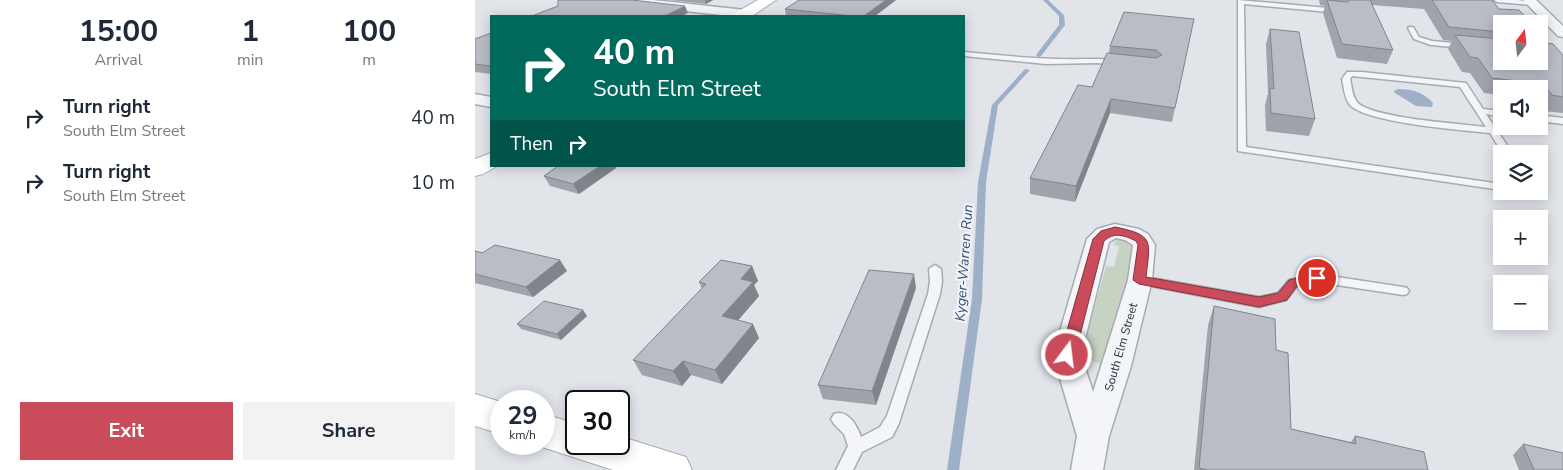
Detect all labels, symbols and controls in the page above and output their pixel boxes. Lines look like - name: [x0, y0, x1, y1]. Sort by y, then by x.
- text: 15:00: [79, 11, 158, 52]
- text: 1: [241, 11, 259, 52]
- text: 100: [342, 11, 396, 52]
- north arrow: [1493, 15, 1547, 70]
- map controls: [1493, 15, 1548, 330]
- text: 40 m: [593, 29, 675, 76]
- icon: right: [510, 35, 575, 100]
- text: Arrival: [94, 49, 143, 71]
- text: min: [237, 49, 263, 71]
- text: m: [362, 49, 376, 71]
- text: South Elm Street: [593, 74, 761, 104]
- button: sound: [1493, 80, 1548, 135]
- text: Turn right: [63, 94, 150, 120]
- icon: right: [20, 104, 48, 132]
- text: 40 m: [411, 105, 455, 131]
- text: South Elm Street: [63, 120, 185, 142]
- icon: right: [563, 130, 591, 158]
- text: Then: [510, 131, 553, 157]
- button: layers: [1493, 145, 1548, 200]
- text: Turn right: [63, 159, 150, 185]
- icon: right: [20, 169, 48, 197]
- text: 10 m: [411, 170, 455, 196]
- text: South Elm Street: [63, 185, 185, 207]
- water label: Kyger-Warren Run: [950, 204, 978, 322]
- button: +: [1493, 210, 1548, 265]
- pin: [1296, 257, 1338, 299]
- icon: arrive: [1303, 264, 1331, 292]
- button: −: [1493, 275, 1548, 330]
- street label: South Elm Street: [1101, 300, 1142, 393]
- position arrow: [1040, 328, 1092, 380]
- speed limit sign: 30: [565, 390, 630, 455]
- text: 29: [507, 399, 538, 433]
- button: Exit: [20, 402, 233, 460]
- button: Share: [243, 402, 455, 460]
- text: km/h: [509, 427, 536, 443]

